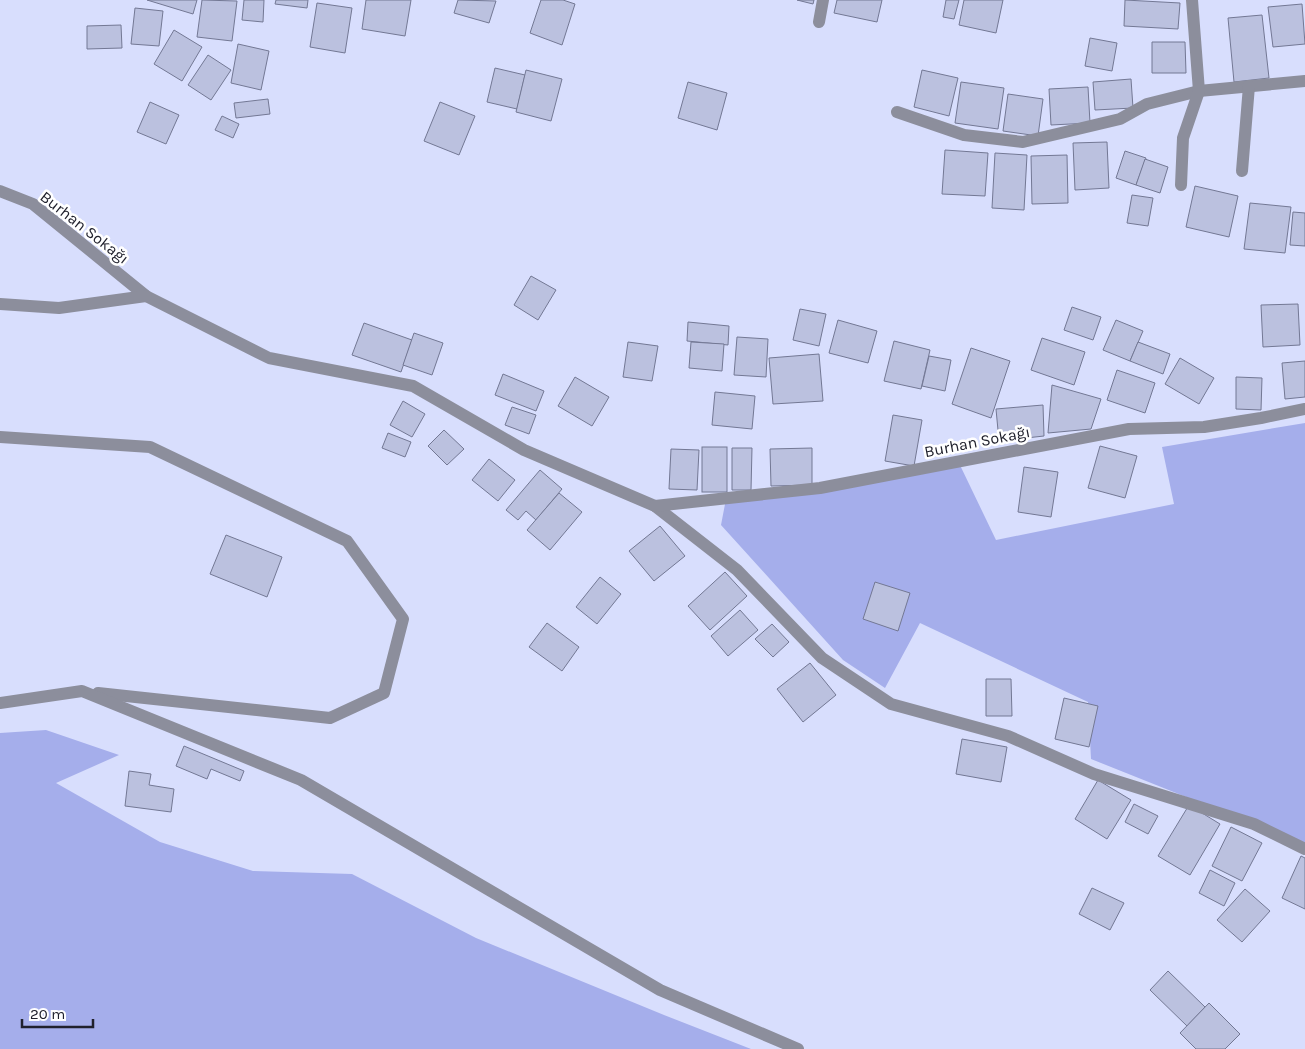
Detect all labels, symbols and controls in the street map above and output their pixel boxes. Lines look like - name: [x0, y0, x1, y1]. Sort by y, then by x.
- street label: Burhan Sokağı: [37, 187, 133, 268]
- street label: Burhan Sokağı: [923, 422, 1032, 461]
- scale bar: [22, 996, 94, 1028]
- text: 20 m: [30, 1005, 65, 1023]

